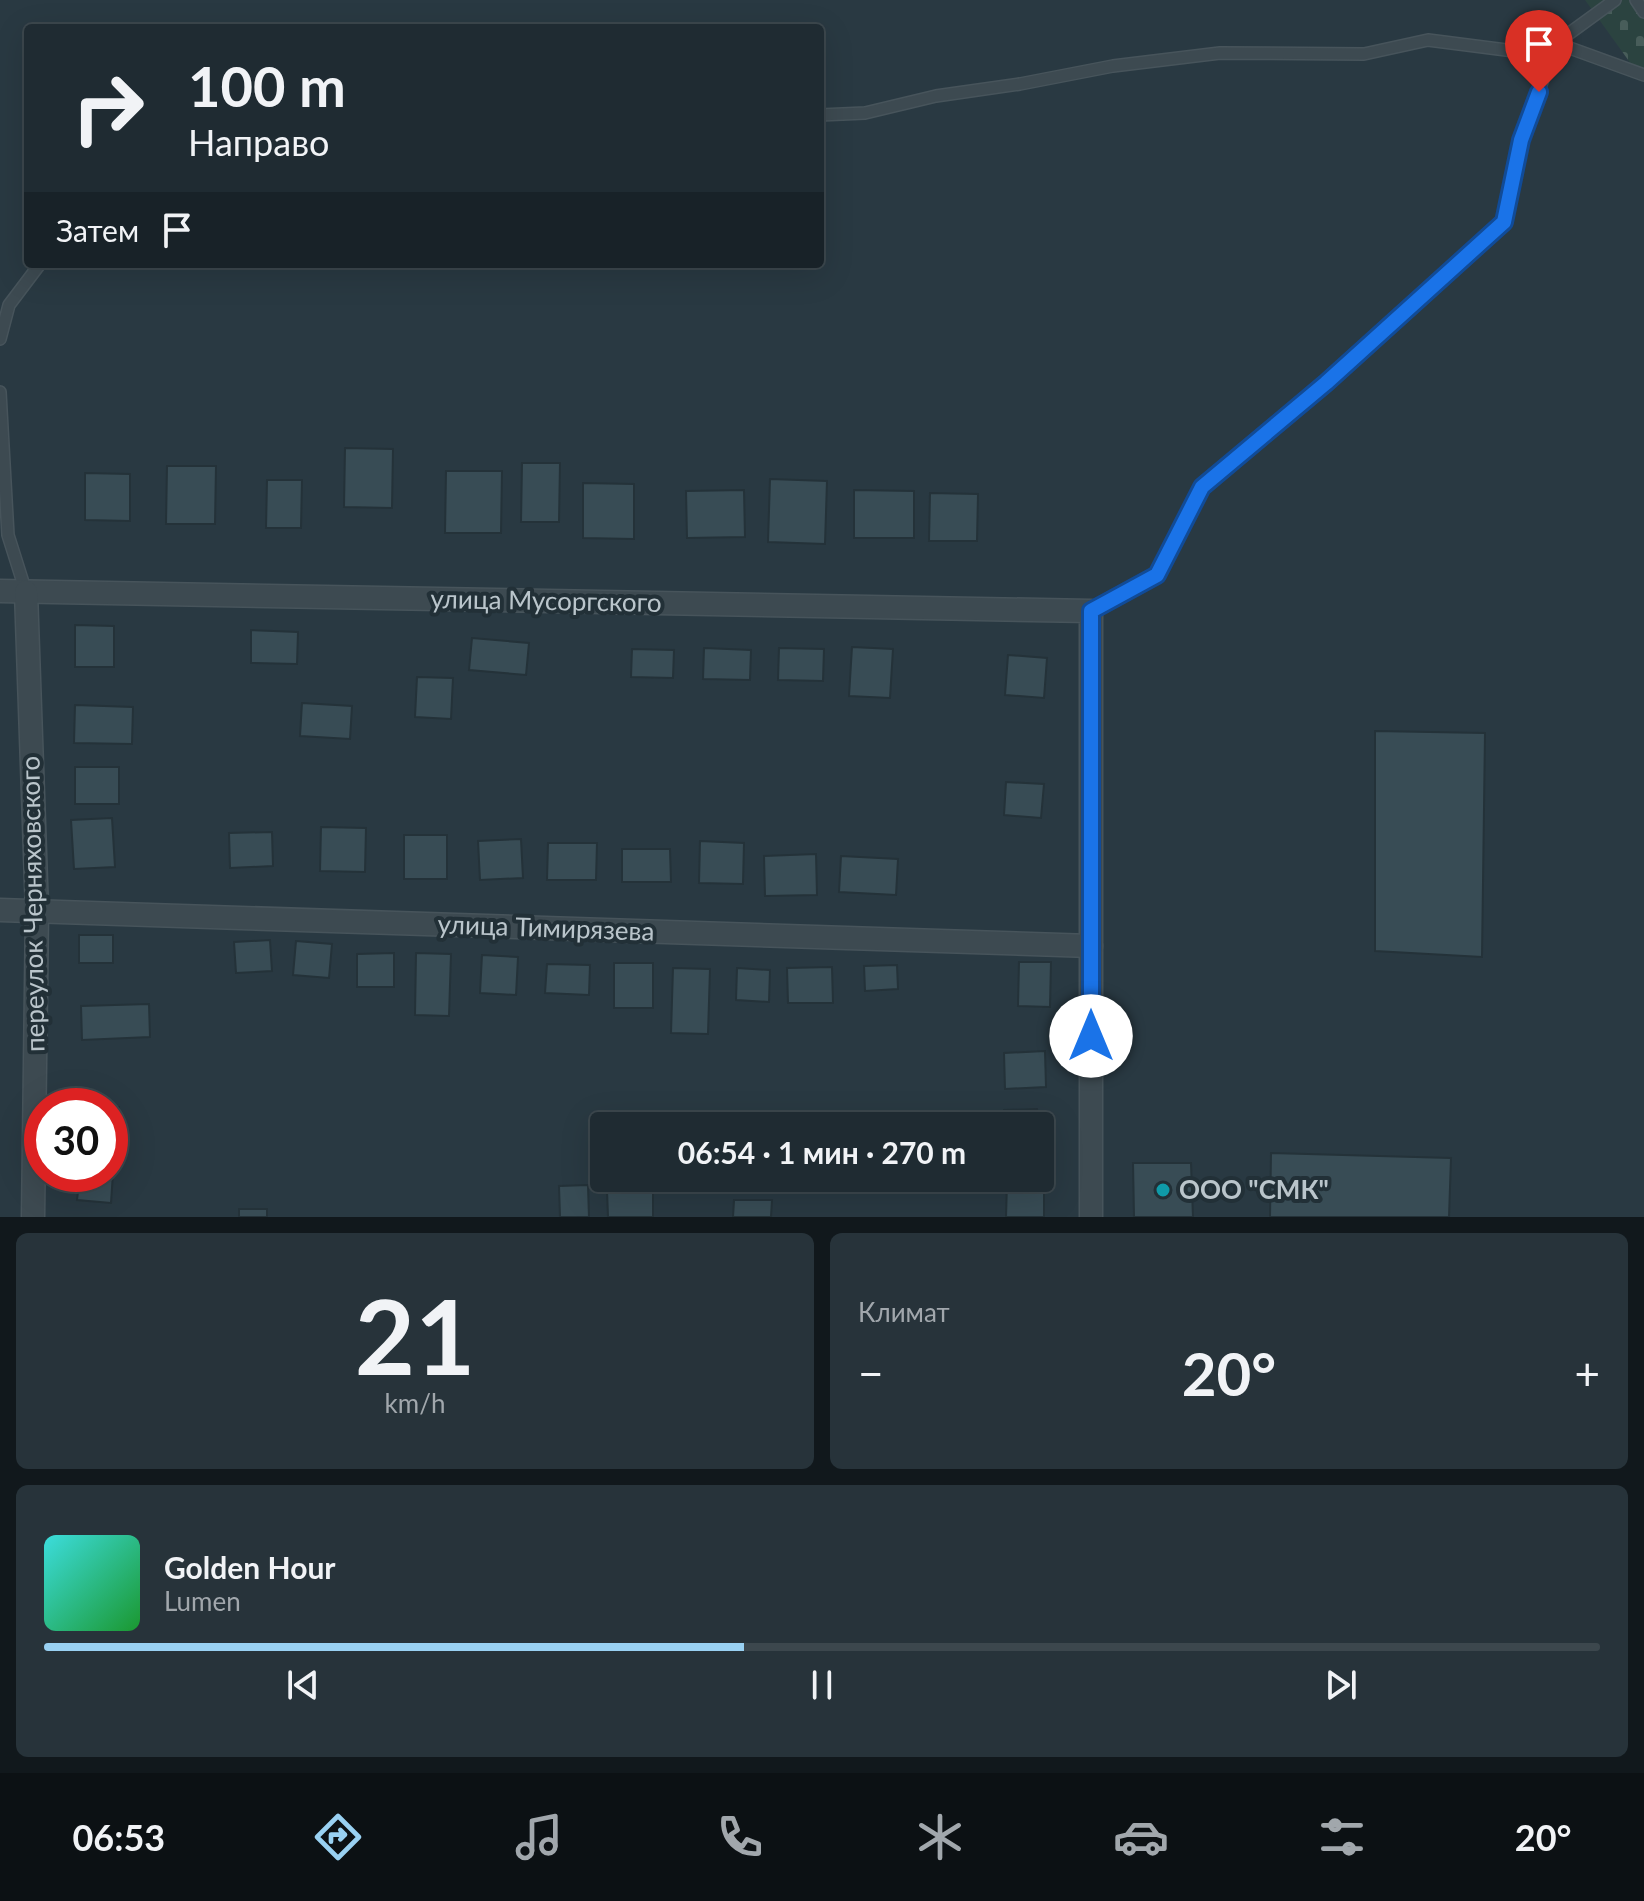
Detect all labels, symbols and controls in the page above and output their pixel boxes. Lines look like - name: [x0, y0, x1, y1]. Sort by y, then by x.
- pin: [1505, 10, 1573, 92]
- icon: arrive: [1517, 22, 1561, 66]
- text: 100 m: [188, 52, 346, 119]
- icon: right: [56, 56, 160, 160]
- text: Направо: [188, 120, 329, 164]
- icon: arrive: [155, 208, 199, 252]
- text: Затем: [56, 212, 139, 248]
- street label: улица Мусоргского: [430, 582, 662, 618]
- street label: переулок Черняховского: [13, 756, 51, 1052]
- street label: улица Тимирязева: [437, 907, 655, 947]
- position arrow: [1049, 994, 1133, 1078]
- speed limit sign: 30: [24, 1088, 128, 1192]
- text: 06:54 · 1 мин · 270 m: [678, 1134, 966, 1170]
- place label: ООО "СМК": [1179, 1173, 1329, 1205]
- marker: ООО "СМК": [1154, 1181, 1172, 1199]
- text: 21: [355, 1272, 475, 1397]
- text: Климат: [858, 1296, 950, 1328]
- text: 20°: [1182, 1337, 1276, 1409]
- text: −: [858, 1347, 884, 1399]
- text: +: [1574, 1347, 1600, 1399]
- text: km/h: [385, 1387, 445, 1419]
- text: Golden Hour: [164, 1549, 336, 1585]
- text: Lumen: [164, 1585, 241, 1617]
- icon: previous: [281, 1663, 325, 1707]
- icon: pause: [800, 1663, 844, 1707]
- icon: next: [1319, 1663, 1363, 1707]
- icon: directions: [310, 1809, 366, 1865]
- icon: music: [511, 1809, 567, 1865]
- icon: phone: [712, 1809, 768, 1865]
- icon: climate: [912, 1809, 968, 1865]
- icon: car: [1113, 1809, 1169, 1865]
- icon: filters: [1314, 1809, 1370, 1865]
- text: 06:53: [72, 1815, 165, 1859]
- text: 20°: [1515, 1815, 1571, 1859]

